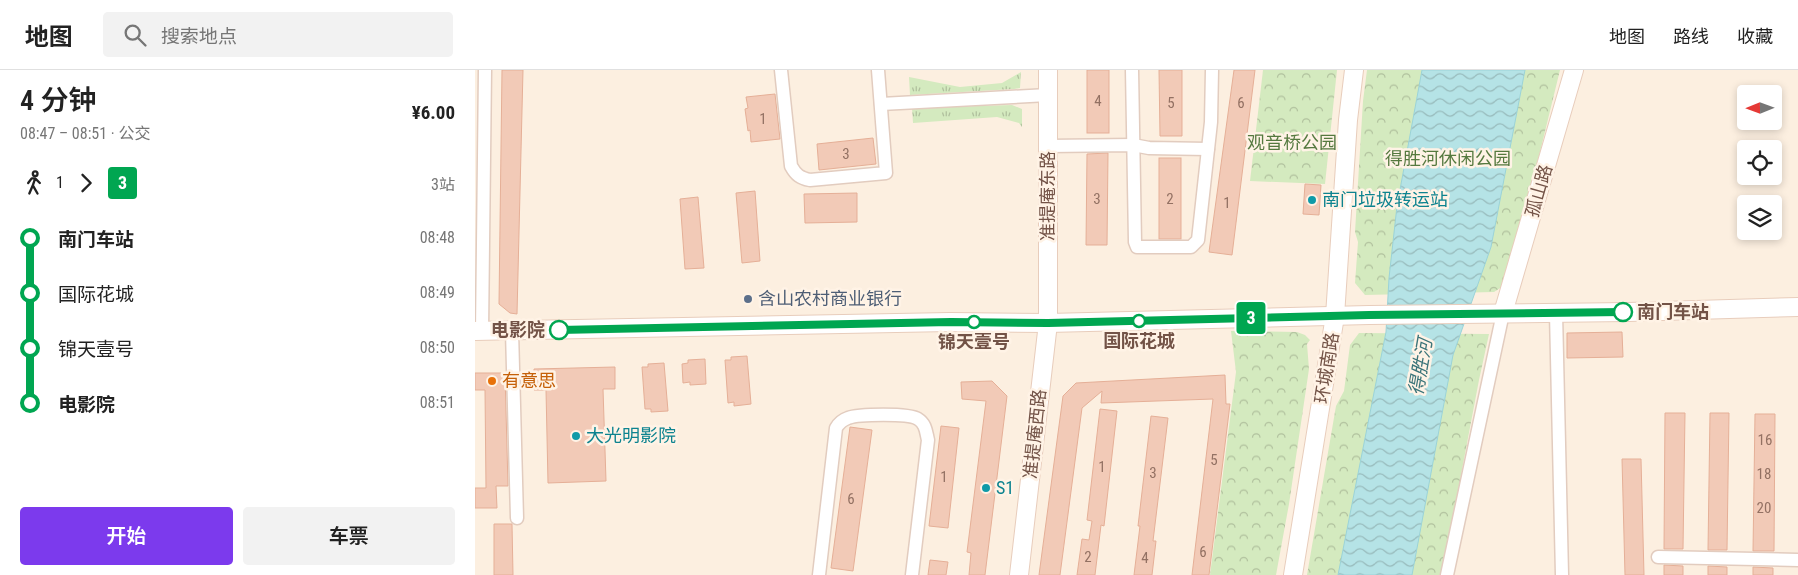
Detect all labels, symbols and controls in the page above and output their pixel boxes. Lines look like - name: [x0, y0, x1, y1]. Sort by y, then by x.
- search box: [103, 12, 453, 57]
- icon: search: [121, 21, 149, 49]
- text: 地图: [25, 23, 73, 51]
- text: 搜索地点: [161, 25, 237, 48]
- text: 地图: [1609, 26, 1645, 47]
- text: 路线: [1673, 26, 1709, 47]
- text: 收藏: [1737, 26, 1773, 47]
- text: 4 分钟: [20, 84, 97, 117]
- north arrow: [1737, 85, 1783, 130]
- map controls: [1737, 85, 1782, 240]
- house number: 4: [1094, 92, 1102, 110]
- house number: 5: [1167, 94, 1175, 112]
- house number: 6: [1237, 94, 1245, 112]
- text: ¥6.00: [412, 101, 455, 124]
- house number: 1: [759, 110, 767, 128]
- text: 08:47 – 08:51 · 公交: [20, 124, 150, 143]
- park label: 观音桥公园: [1247, 132, 1337, 153]
- button: locate: [1737, 140, 1782, 185]
- house number: 3: [842, 145, 850, 163]
- park label: 得胜河休闲公园: [1385, 148, 1511, 169]
- street label: 准提庵东路: [1037, 151, 1058, 241]
- street label: 孤山路: [1521, 162, 1556, 220]
- icon: walk: [20, 169, 48, 197]
- icon: forward: [72, 169, 100, 197]
- text: 3: [118, 172, 127, 193]
- text: 1: [56, 173, 64, 192]
- text: 3站: [431, 175, 455, 194]
- place label: 南门垃圾转运站: [1322, 189, 1448, 210]
- house number: 3: [1093, 190, 1101, 208]
- house number: 2: [1166, 190, 1174, 208]
- house number: 1: [1223, 194, 1231, 212]
- marker: 南门垃圾转运站: [1306, 194, 1318, 206]
- button: layers: [1737, 195, 1782, 240]
- text: 南门车站: [58, 228, 134, 251]
- text: 08:48: [420, 228, 455, 247]
- text: 国际花城: [58, 283, 134, 306]
- text: 08:49: [420, 283, 455, 302]
- place label: 含山农村商业银行: [758, 288, 902, 309]
- marker: 含山农村商业银行: [742, 293, 754, 305]
- place label: 南门车站: [1637, 301, 1709, 322]
- line badge: 3: [1235, 302, 1267, 334]
- marker: 南门车站: [1613, 302, 1633, 322]
- text: 3: [1246, 307, 1256, 328]
- marker: 国际花城: [1132, 314, 1146, 328]
- marker: 锦天壹号: [967, 315, 981, 329]
- place label: 电影院: [491, 319, 545, 340]
- marker: 电影院: [549, 320, 569, 340]
- place label: 国际花城: [1103, 330, 1175, 351]
- place label: 锦天壹号: [938, 331, 1010, 352]
- street label: 环城南路: [1311, 331, 1343, 405]
- water label: 得胜河: [1404, 333, 1437, 397]
- text: 锦天壹号: [58, 338, 134, 361]
- text: 08:50: [420, 338, 455, 357]
- place label: 有意思: [502, 370, 556, 391]
- marker: 有意思: [486, 375, 498, 387]
- street label: 准提庵西路: [1019, 388, 1050, 480]
- text: 电影院: [58, 393, 115, 416]
- text: 08:51: [420, 393, 455, 412]
- place label: 大光明影院: [586, 425, 676, 446]
- marker: 大光明影院: [570, 430, 582, 442]
- house number: 16: [1758, 431, 1772, 449]
- house number: 5: [1210, 451, 1218, 469]
- house number: 1: [1098, 458, 1106, 476]
- house number: 3: [1149, 464, 1157, 482]
- house number: 18: [1757, 465, 1771, 483]
- house number: 1: [940, 468, 948, 486]
- place label: S1: [996, 477, 1014, 498]
- marker: S1: [980, 482, 992, 494]
- house number: 6: [847, 490, 855, 508]
- house number: 20: [1757, 499, 1771, 517]
- button: 开始: [20, 507, 233, 565]
- button: 车票: [243, 507, 455, 565]
- house number: 6: [1199, 543, 1207, 561]
- house number: 2: [1084, 548, 1092, 566]
- house number: 4: [1141, 549, 1149, 567]

